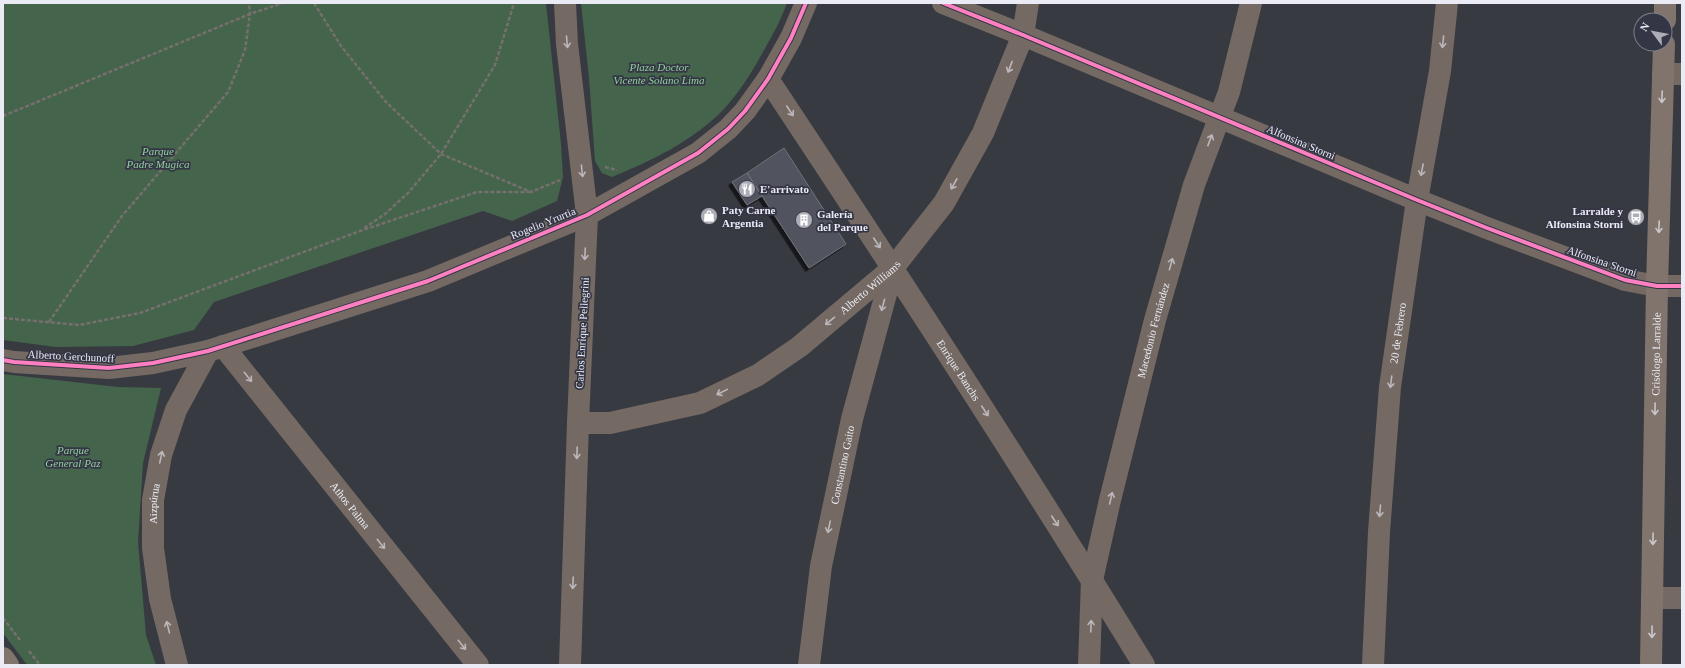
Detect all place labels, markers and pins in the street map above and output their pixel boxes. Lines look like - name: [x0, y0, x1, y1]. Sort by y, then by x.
- restaurant icon: E'arrivato: [737, 179, 757, 199]
- place label: E'arrivato: [760, 183, 809, 195]
- place label: Paty Carne Argentia: [722, 204, 776, 229]
- place label: Larralde y Alfonsina Storni: [1546, 205, 1623, 230]
- shop icon: Paty Carne Argentia: [699, 206, 719, 226]
- bus stop icon: Larralde y Alfonsina Storni: [1626, 207, 1646, 227]
- place label: Galería del Parque: [817, 208, 868, 233]
- building icon: Galería del Parque: [794, 210, 814, 230]

